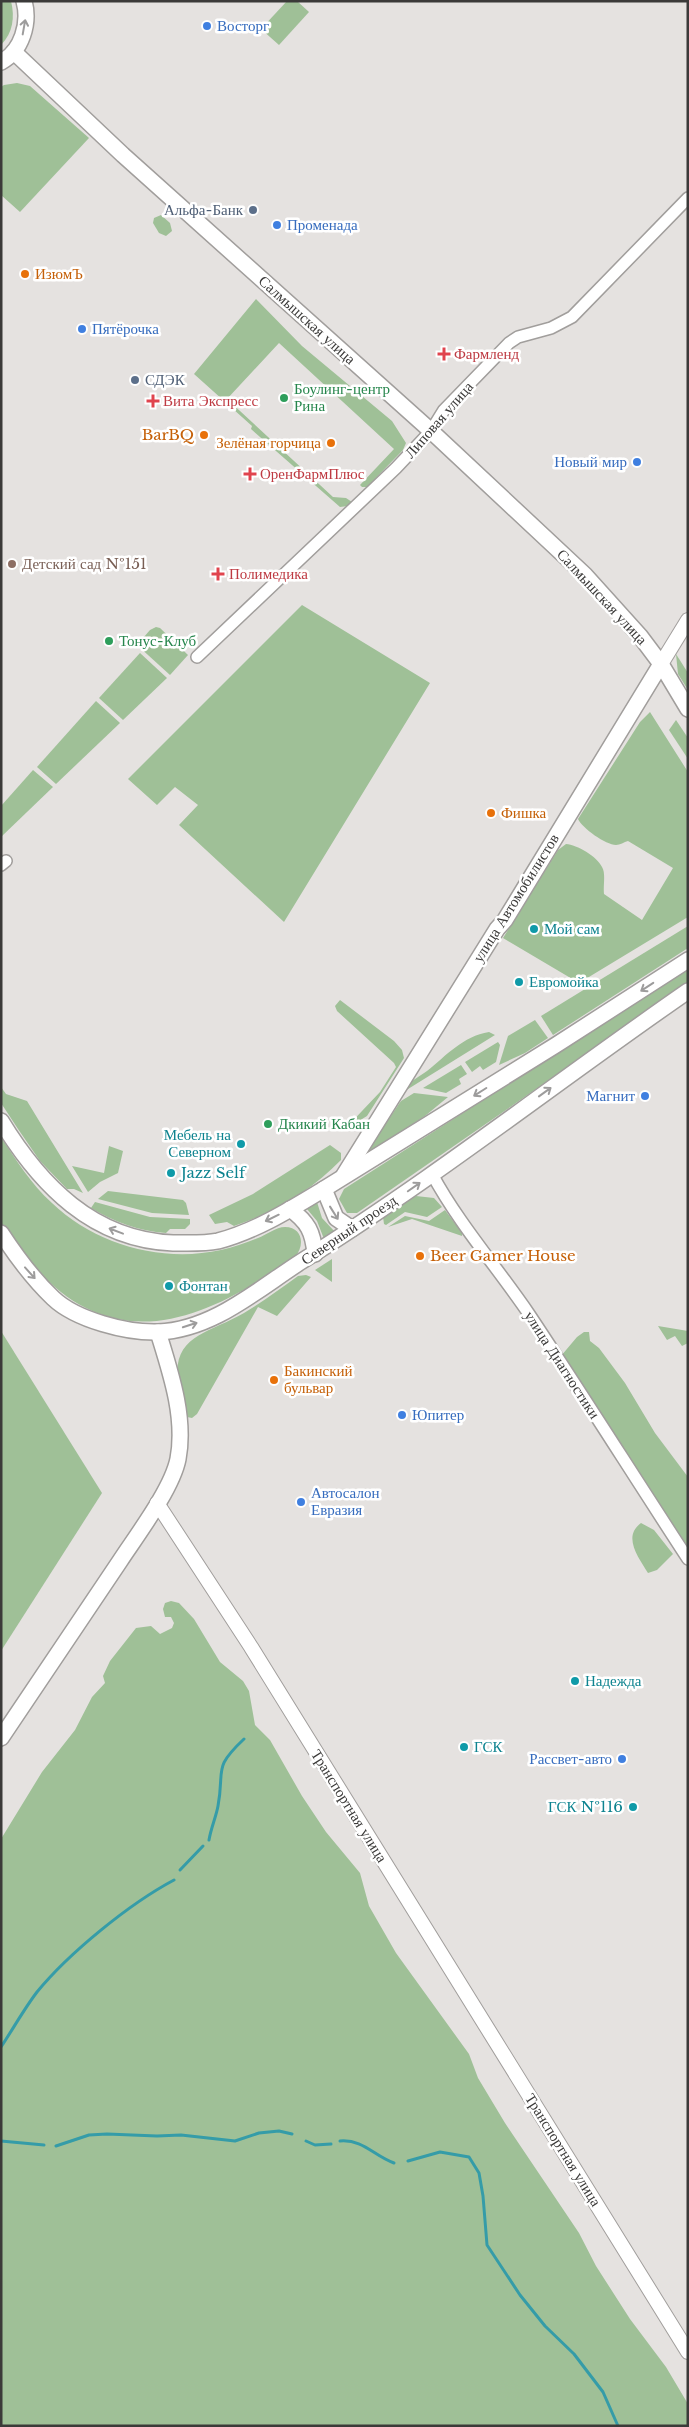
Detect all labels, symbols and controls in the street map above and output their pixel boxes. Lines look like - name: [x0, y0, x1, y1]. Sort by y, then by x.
- place label: Восторг: [217, 16, 269, 35]
- one-way arrow: [20, 20, 30, 36]
- marker: Восторг: [201, 20, 213, 32]
- place label: Альфа-Банк: [164, 200, 244, 219]
- marker: Альфа-Банк: [247, 204, 259, 216]
- place label: Променада: [287, 215, 358, 234]
- marker: Променада: [271, 219, 283, 231]
- place label: ИзюмЪ: [35, 264, 83, 283]
- marker: ИзюмЪ: [19, 268, 31, 280]
- street label: Салмышская улица: [255, 271, 360, 368]
- place label: Пятёрочка: [92, 319, 159, 338]
- marker: Пятёрочка: [76, 323, 88, 335]
- place label: Фармленд: [454, 344, 519, 363]
- marker: Фармленд: [438, 348, 450, 360]
- place label: СДЭК: [145, 370, 186, 389]
- marker: СДЭК: [129, 374, 141, 386]
- street label: Липовая улица: [400, 377, 477, 462]
- place label: Боулинг-центр Рина: [294, 379, 390, 415]
- place label: Вита Экспресс: [163, 391, 258, 410]
- marker: Боулинг-центр Рина: [278, 392, 290, 404]
- marker: Вита Экспресс: [147, 395, 159, 407]
- place label: BarBQ: [142, 425, 194, 444]
- marker: BarBQ: [198, 429, 210, 441]
- place label: Зелёная горчица: [216, 433, 321, 452]
- marker: Зелёная горчица: [325, 437, 337, 449]
- place label: Новый мир: [554, 452, 627, 471]
- marker: Новый мир: [631, 456, 643, 468]
- place label: ОренФармПлюс: [260, 464, 365, 483]
- marker: ОренФармПлюс: [244, 468, 256, 480]
- street label: Салмышская улица: [553, 545, 652, 649]
- place label: Детский сад №151: [22, 554, 147, 573]
- marker: Детский сад №151: [6, 558, 18, 570]
- place label: Полимедика: [229, 564, 308, 583]
- marker: Полимедика: [211, 567, 225, 581]
- place label: Тонус-Клуб: [119, 631, 196, 650]
- marker: Тонус-Клуб: [103, 635, 115, 647]
- place label: Фишка: [501, 803, 546, 822]
- marker: Фишка: [485, 807, 497, 819]
- street label: улица Автомобилистов: [468, 830, 563, 966]
- place label: Мой сам: [544, 919, 600, 938]
- marker: Мой сам: [528, 923, 540, 935]
- place label: Евромойка: [529, 972, 599, 991]
- marker: Евромойка: [513, 976, 525, 988]
- one-way arrow: [640, 982, 654, 992]
- place label: Магнит: [586, 1086, 635, 1105]
- one-way arrow: [538, 1087, 552, 1097]
- one-way arrow: [473, 1088, 487, 1098]
- marker: Магнит: [639, 1090, 651, 1102]
- place label: Дкикий Кабан: [278, 1114, 370, 1133]
- marker: Дкикий Кабан: [262, 1118, 274, 1130]
- place label: Мебель на Северном: [164, 1125, 232, 1161]
- marker: Мебель на Северном: [235, 1138, 247, 1150]
- place label: Jazz Self: [179, 1163, 247, 1182]
- marker: Jazz Self: [165, 1167, 177, 1179]
- one-way arrow: [406, 1182, 420, 1192]
- street label: Северный проезд: [297, 1190, 401, 1269]
- one-way arrow: [329, 1205, 339, 1219]
- one-way arrow: [264, 1213, 279, 1223]
- one-way arrow: [108, 1226, 124, 1235]
- place label: Beer Gamer House: [430, 1246, 576, 1265]
- marker: Beer Gamer House: [414, 1250, 426, 1262]
- one-way arrow: [24, 1266, 36, 1279]
- place label: Фонтан: [179, 1276, 228, 1295]
- marker: Фонтан: [163, 1280, 175, 1292]
- street label: улица Диагностики: [520, 1307, 604, 1422]
- one-way arrow: [182, 1320, 198, 1330]
- place label: Бакинский бульвар: [284, 1361, 353, 1397]
- marker: Бакинский бульвар: [268, 1374, 280, 1386]
- place label: Юпитер: [412, 1405, 464, 1424]
- marker: Юпитер: [396, 1409, 408, 1421]
- place label: Автосалон Евразия: [311, 1483, 379, 1519]
- marker: Автосалон Евразия: [295, 1496, 307, 1508]
- place label: Надежда: [585, 1671, 642, 1690]
- marker: Надежда: [569, 1675, 581, 1687]
- place label: ГСК: [474, 1737, 503, 1756]
- marker: ГСК: [458, 1741, 470, 1753]
- street label: Транспортная улица: [307, 1746, 392, 1866]
- place label: Рассвет-авто: [529, 1749, 612, 1768]
- marker: Рассвет-авто: [616, 1753, 628, 1765]
- place label: ГСК №116: [548, 1797, 623, 1816]
- marker: ГСК №116: [627, 1801, 639, 1813]
- street label: Транспортная улица: [521, 2090, 606, 2210]

